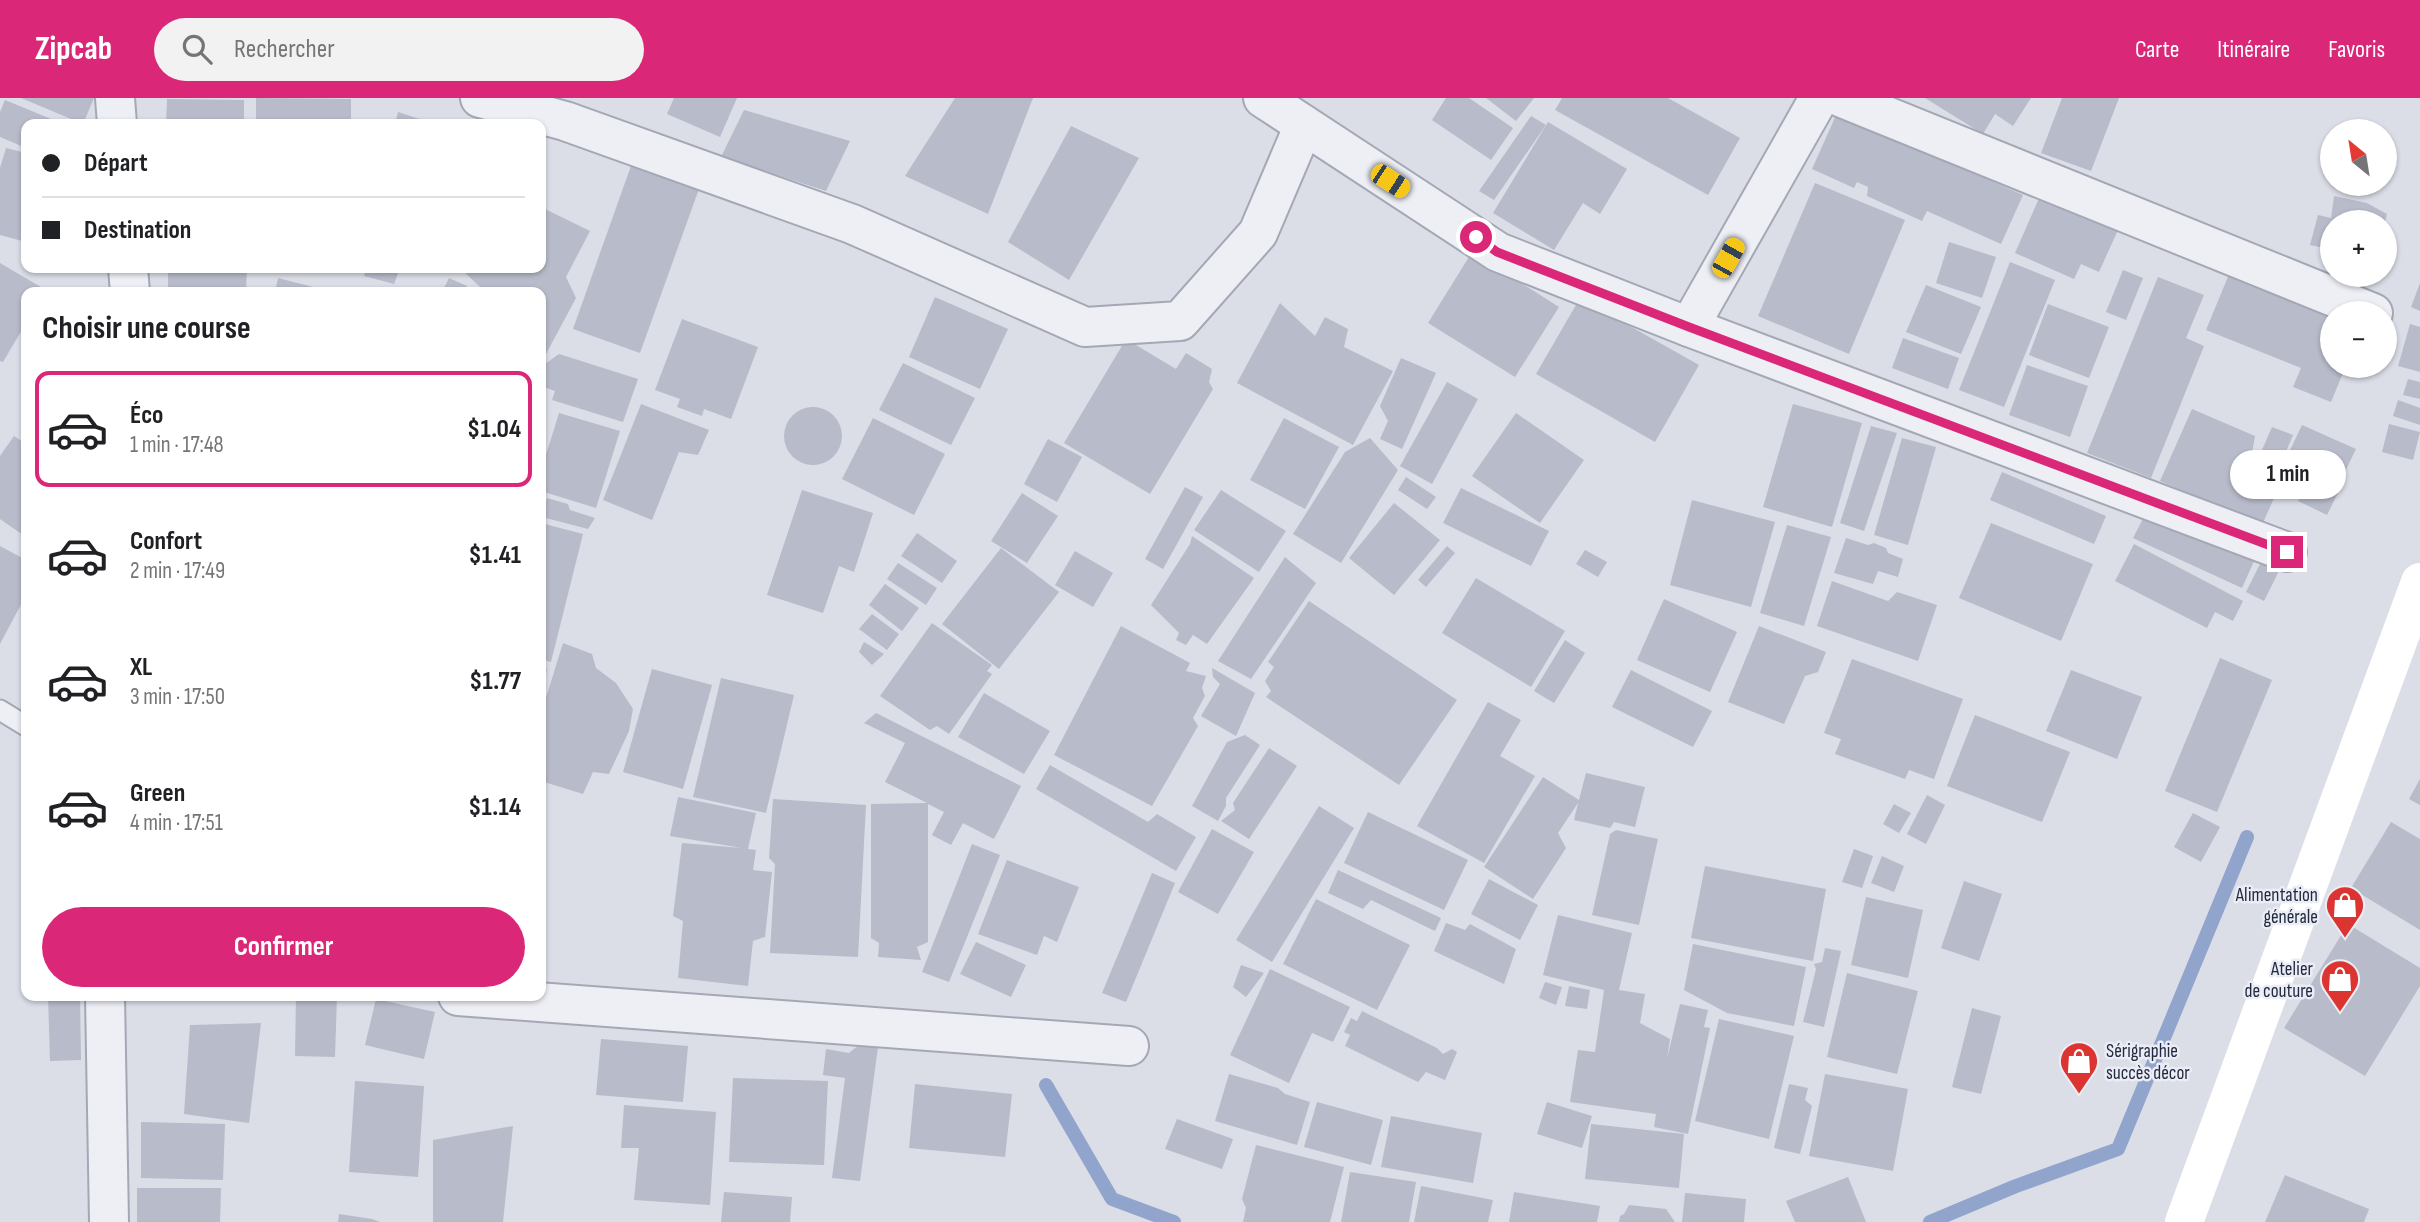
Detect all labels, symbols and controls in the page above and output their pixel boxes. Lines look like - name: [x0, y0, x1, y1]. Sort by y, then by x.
- search box: [154, 18, 644, 81]
- text: Zipcab: [35, 29, 112, 69]
- icon: search: [178, 30, 216, 68]
- text: Rechercher: [234, 34, 335, 65]
- text: Carte: [2135, 35, 2179, 64]
- text: Itinéraire: [2217, 35, 2290, 64]
- text: Favoris: [2328, 35, 2385, 64]
- north arrow: [2320, 119, 2398, 196]
- map controls: [2320, 119, 2397, 378]
- text: Départ: [84, 148, 147, 179]
- car: [1367, 161, 1414, 201]
- button: +: [2320, 210, 2397, 287]
- text: Destination: [84, 215, 191, 246]
- route start: [1460, 221, 1492, 253]
- car: [1709, 235, 1748, 281]
- button: −: [2320, 301, 2397, 378]
- text: Choisir une course: [42, 309, 251, 348]
- icon: car: [46, 398, 109, 461]
- text: Éco: [130, 400, 163, 431]
- text: $1.04: [467, 414, 521, 445]
- text: 1 min · 17:48: [130, 431, 224, 459]
- callout: 1 min: [2229, 450, 2345, 500]
- text: 1 min: [2267, 460, 2309, 488]
- icon: car: [46, 524, 109, 587]
- text: Confort: [130, 526, 202, 557]
- route end: [2271, 536, 2303, 568]
- text: $1.41: [469, 540, 521, 571]
- text: 2 min · 17:49: [130, 557, 225, 585]
- icon: car: [46, 650, 109, 713]
- text: XL: [130, 652, 152, 683]
- text: $1.77: [469, 666, 521, 697]
- text: 3 min · 17:50: [130, 683, 225, 711]
- icon: car: [46, 776, 109, 839]
- text: Green: [130, 778, 185, 809]
- text: $1.14: [468, 792, 521, 823]
- text: 4 min · 17:51: [130, 809, 223, 837]
- place label: Alimentation générale: [2235, 884, 2318, 929]
- shop icon: Alimentation générale: [2324, 884, 2366, 939]
- button: Confirmer: [42, 907, 525, 987]
- place label: Atelier de couture: [2245, 958, 2314, 1003]
- shop icon: Atelier de couture: [2319, 958, 2361, 1013]
- shop icon: Sérigraphie succès décor: [2058, 1040, 2100, 1095]
- place label: Sérigraphie succès décor: [2106, 1040, 2190, 1085]

